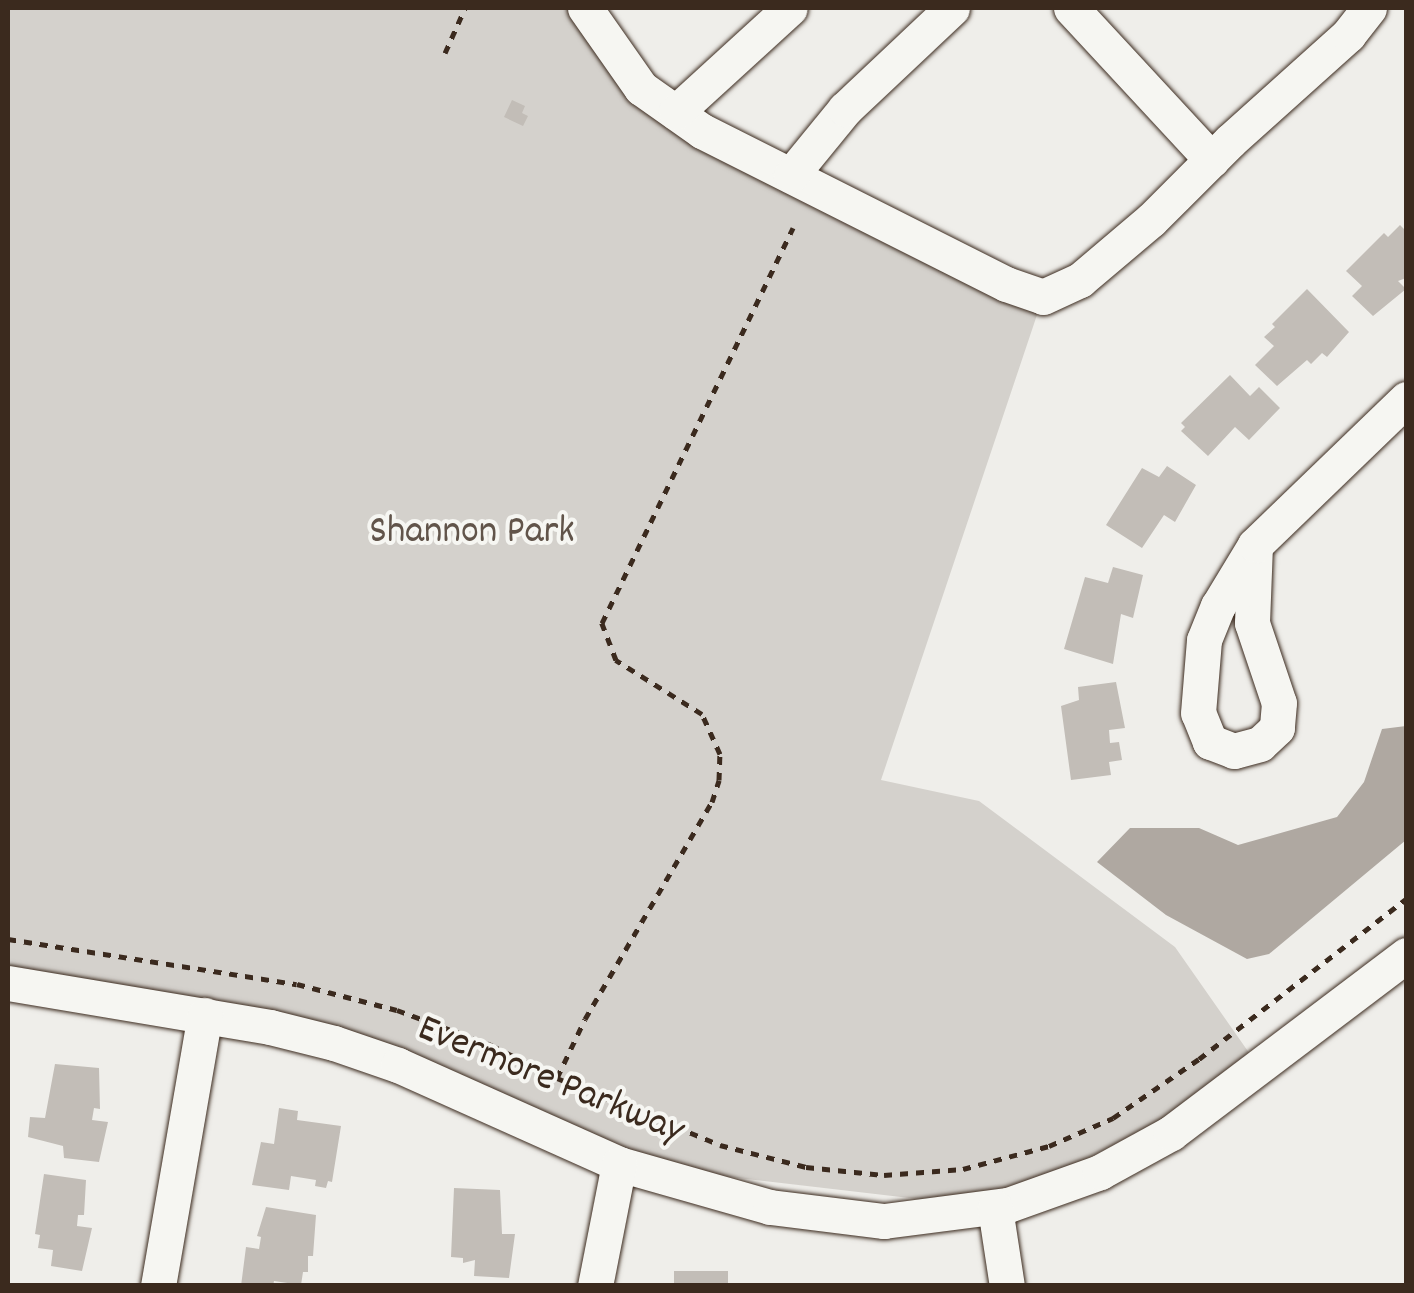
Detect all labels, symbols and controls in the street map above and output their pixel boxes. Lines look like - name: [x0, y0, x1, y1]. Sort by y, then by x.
- park label: Shannon Park: [369, 510, 575, 558]
- street label: Evermore Parkway: [410, 1007, 690, 1157]

